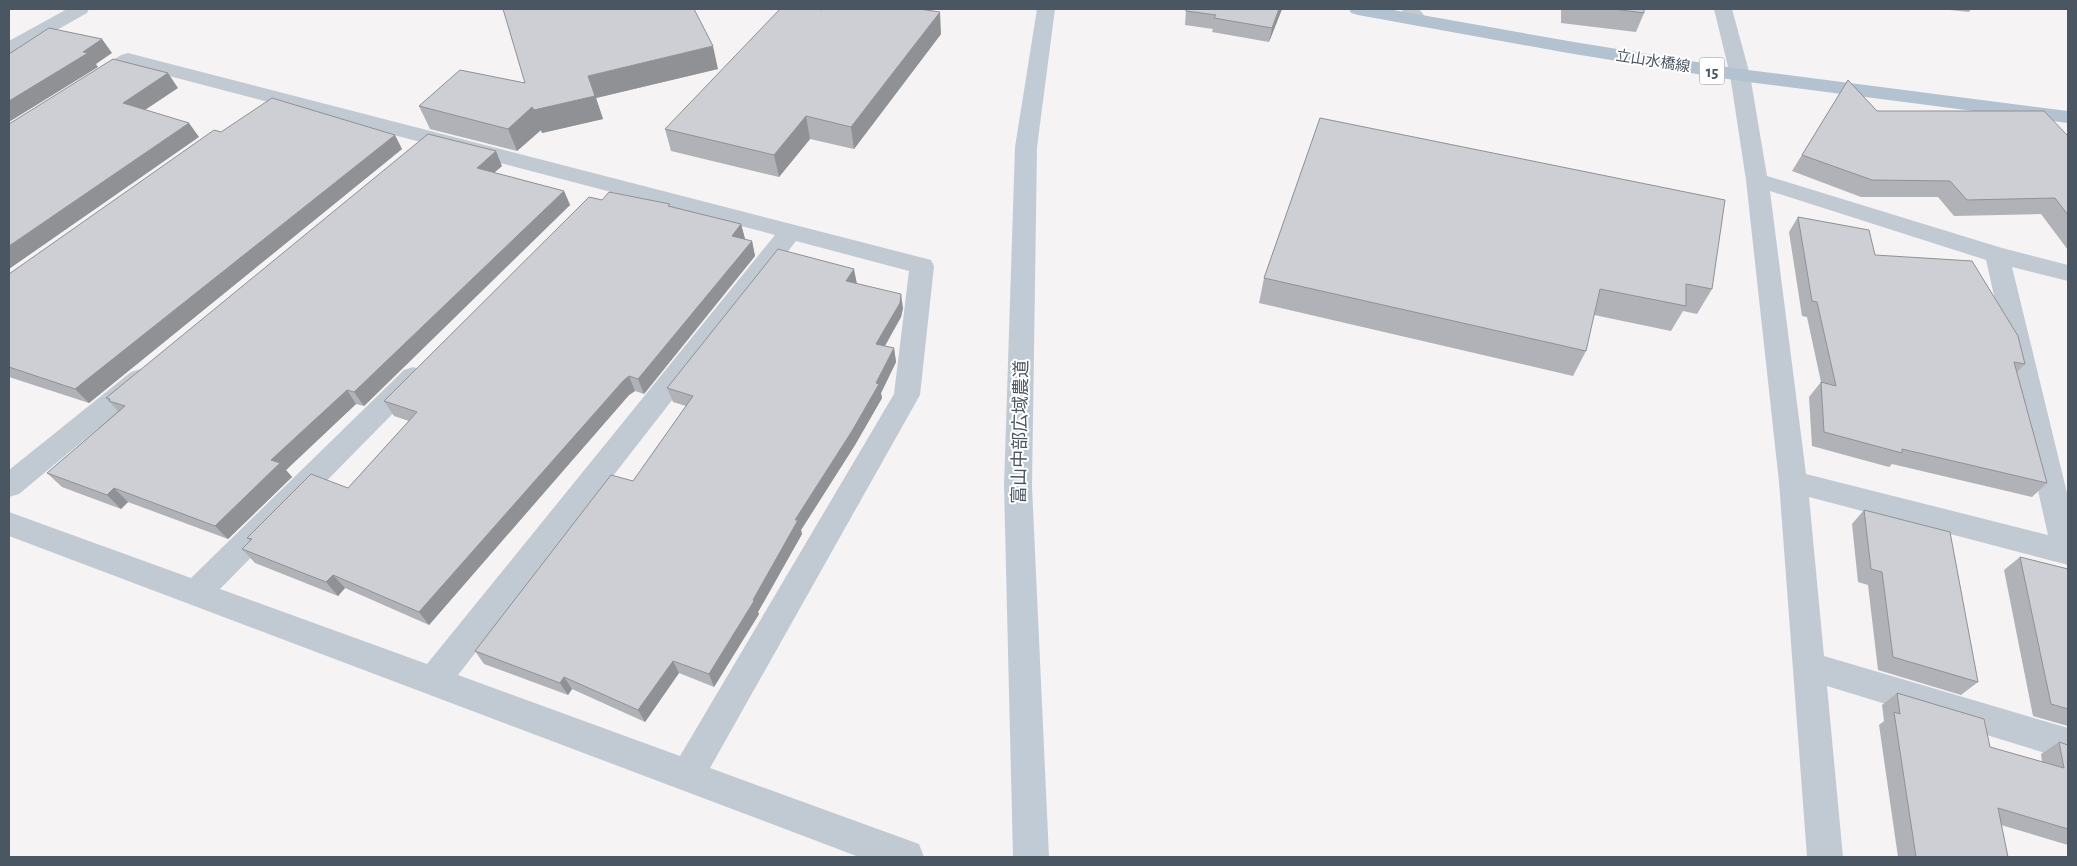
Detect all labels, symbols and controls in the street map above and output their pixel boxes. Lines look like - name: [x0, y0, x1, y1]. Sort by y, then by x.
- street label: 立山水橋線: [1615, 47, 1691, 75]
- road number: 15: [1700, 58, 1724, 84]
- street label: 富山中部広域農道: [1009, 360, 1031, 504]

